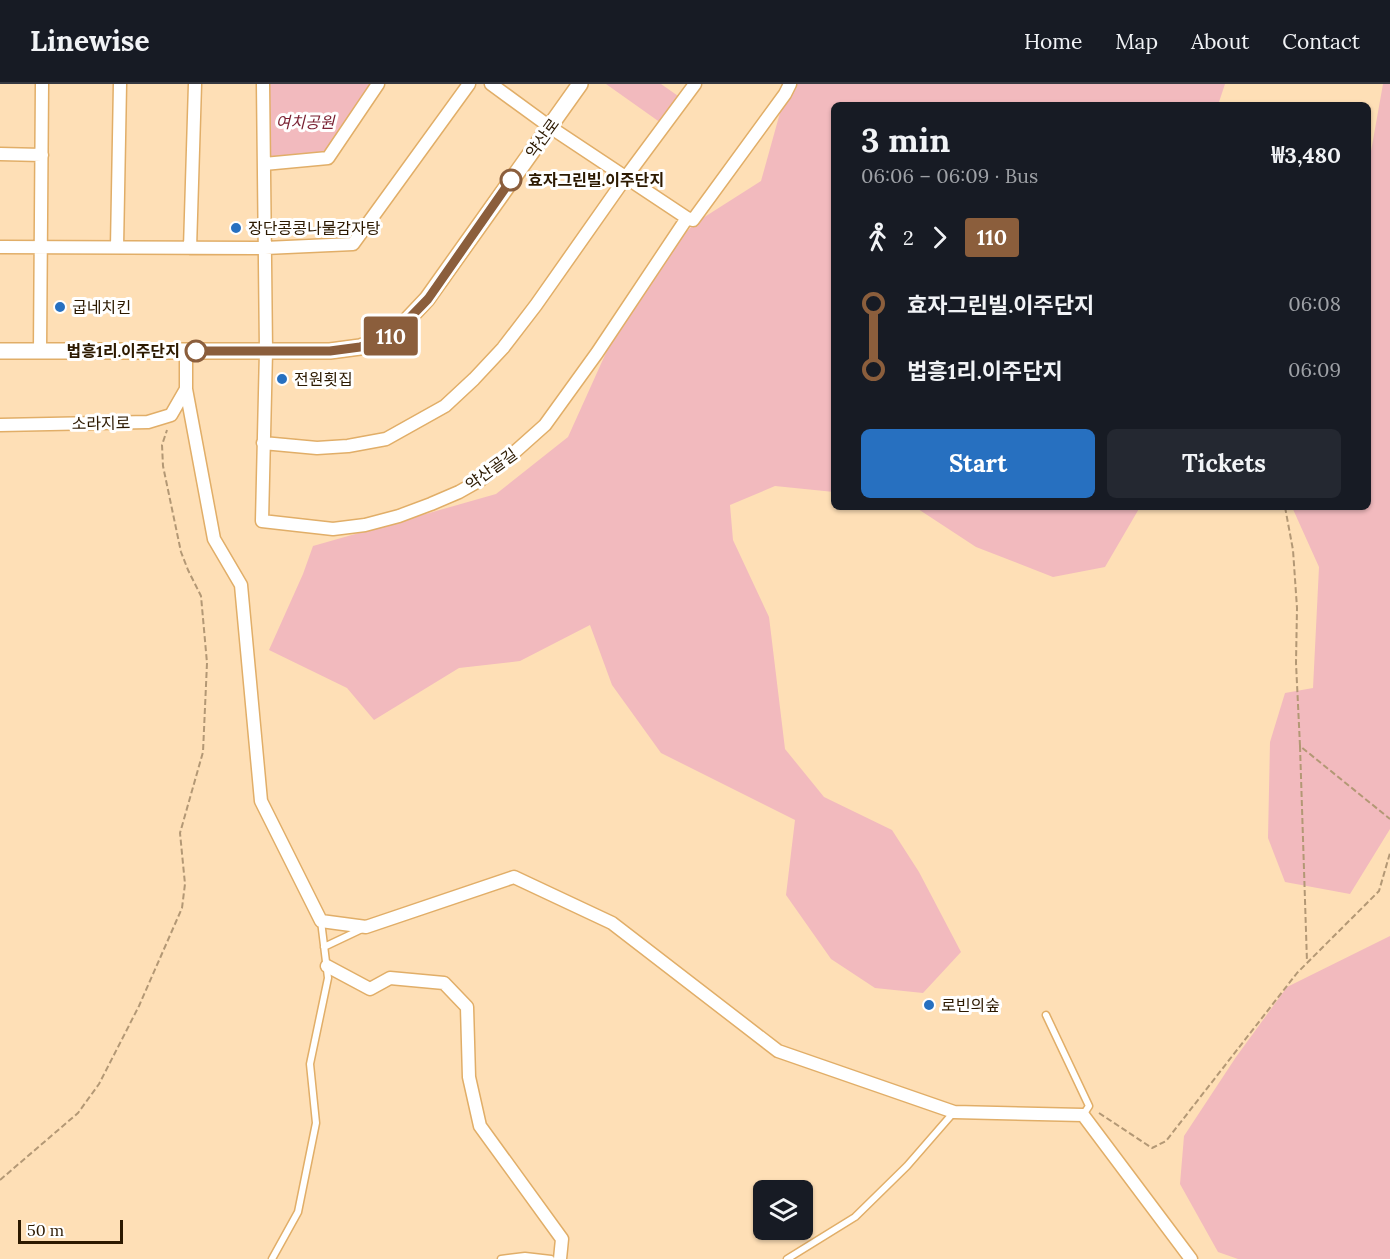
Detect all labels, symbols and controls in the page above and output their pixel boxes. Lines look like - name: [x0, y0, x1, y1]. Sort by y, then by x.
- text: Linewise: [30, 23, 150, 59]
- text: Home: [1024, 28, 1082, 55]
- text: Map: [1115, 28, 1158, 55]
- text: About: [1191, 28, 1249, 55]
- text: Contact: [1282, 28, 1360, 55]
- park label: 여치공원: [276, 112, 336, 132]
- street label: 약산로: [521, 114, 563, 162]
- text: 3 min: [861, 119, 950, 161]
- text: ₩3,480: [1272, 141, 1341, 169]
- text: 06:06 – 06:09 · Bus: [861, 163, 1038, 188]
- marker: 효자그린빌.이주단지: [500, 169, 522, 191]
- place label: 효자그린빌.이주단지: [528, 170, 664, 190]
- place label: 장단콩콩나물감자탕: [248, 218, 381, 238]
- marker: 장단콩콩나물감자탕: [229, 221, 243, 235]
- icon: walk: [861, 221, 894, 254]
- icon: forward: [923, 221, 956, 254]
- text: 110: [977, 224, 1007, 251]
- text: 2: [903, 225, 914, 250]
- text: 효자그린빌.이주단지: [907, 291, 1094, 319]
- text: 06:08: [1288, 291, 1341, 316]
- place label: 굽네치킨: [72, 297, 131, 317]
- marker: 굽네치킨: [53, 300, 67, 314]
- line badge: 110: [356, 316, 426, 356]
- text: 110: [376, 323, 406, 350]
- marker: 법흥1리.이주단지: [185, 340, 207, 362]
- place label: 법흥1리.이주단지: [67, 341, 180, 361]
- text: 법흥1리.이주단지: [907, 357, 1063, 385]
- text: 06:09: [1288, 357, 1341, 382]
- place label: 전원횟집: [294, 369, 353, 389]
- marker: 전원횟집: [275, 372, 289, 386]
- street label: 소라지로: [71, 412, 131, 434]
- button: Start: [861, 429, 1095, 498]
- button: Tickets: [1107, 429, 1341, 498]
- street label: 약산골길: [461, 444, 521, 494]
- place label: 로빈의숲: [941, 995, 1000, 1015]
- marker: 로빈의숲: [922, 998, 936, 1012]
- map controls: [753, 1180, 813, 1240]
- button: layers: [753, 1180, 813, 1240]
- scale bar: [18, 1217, 123, 1244]
- text: 50 m: [27, 1220, 64, 1240]

